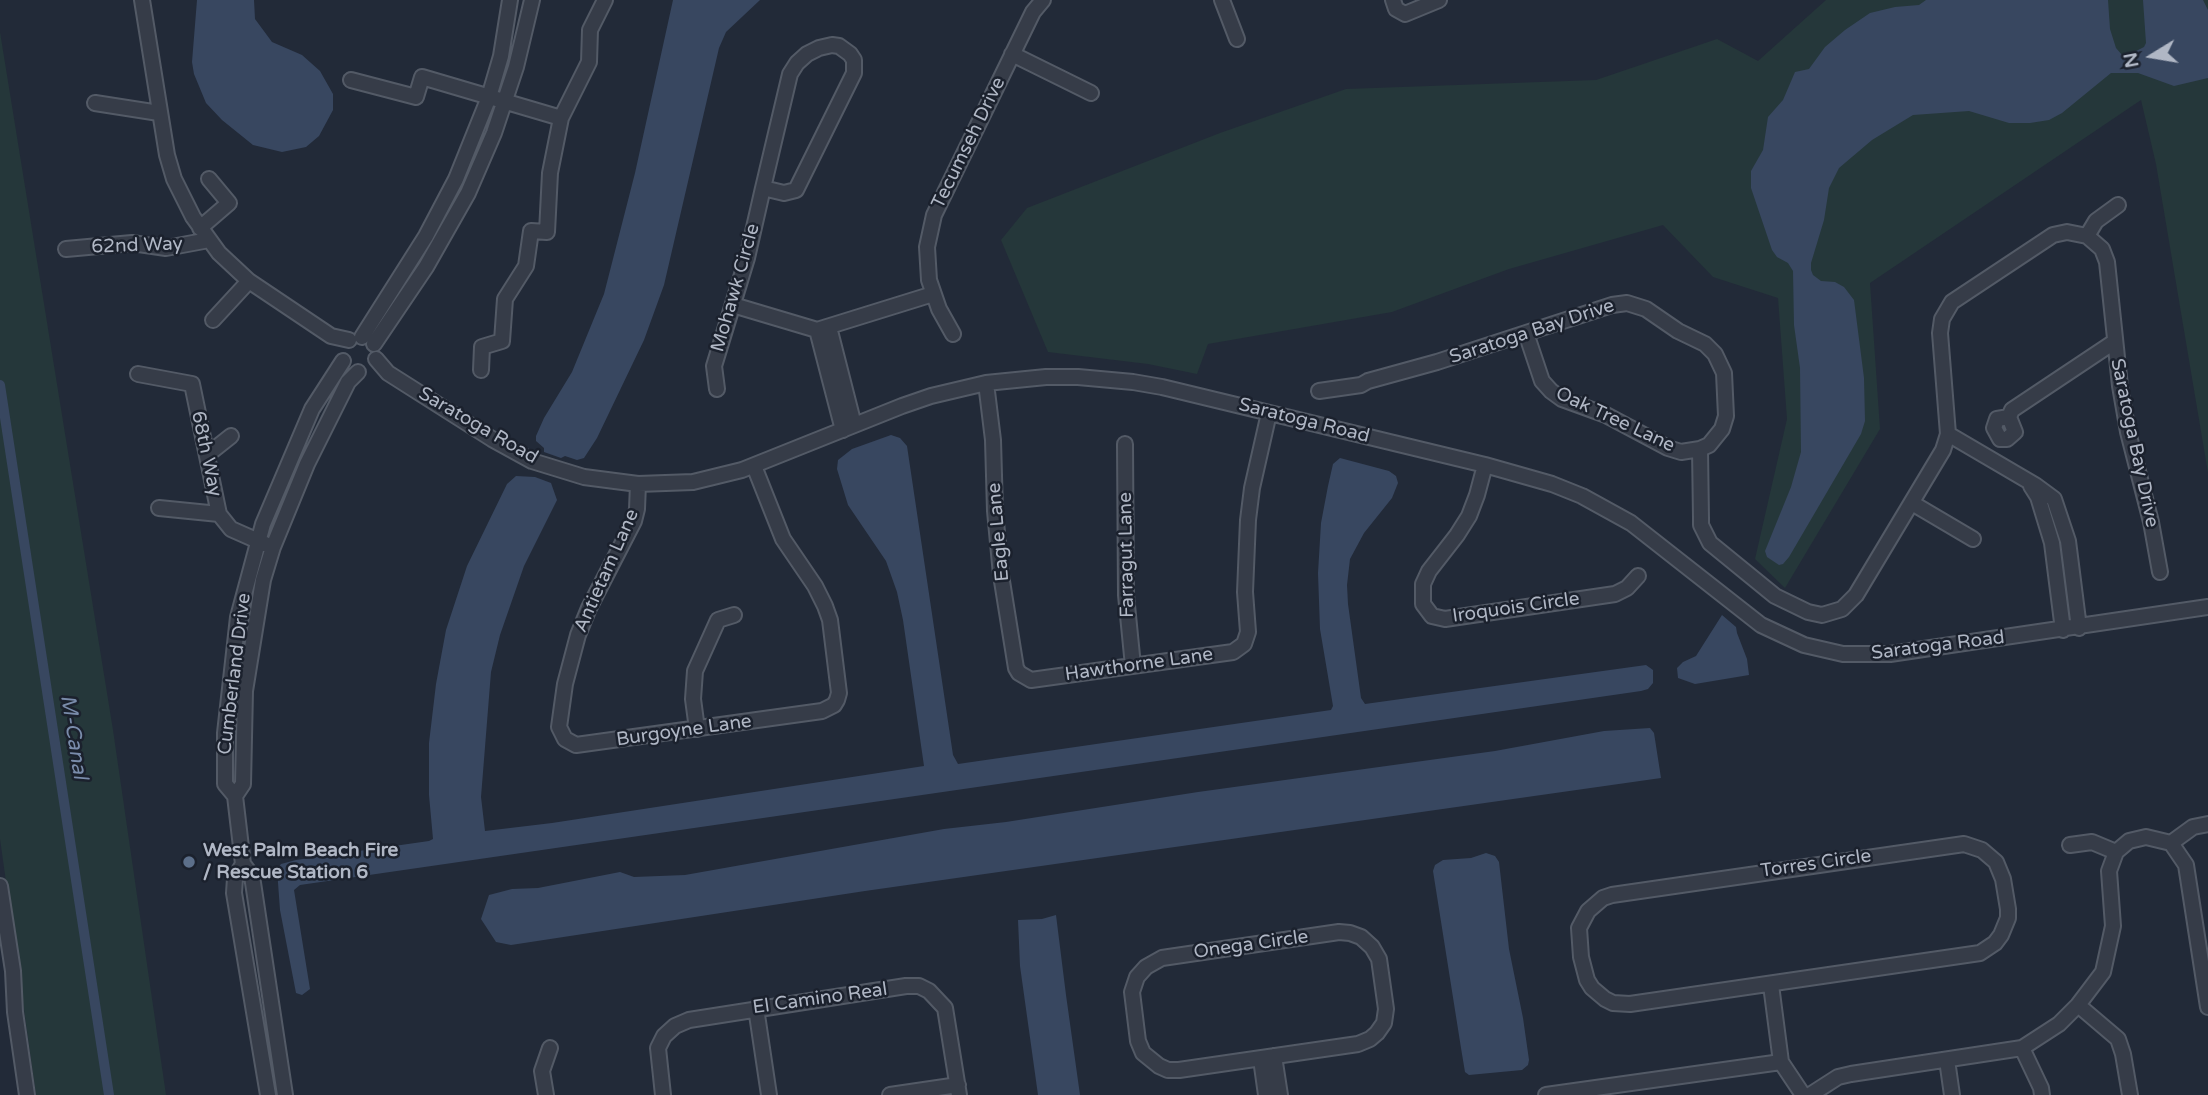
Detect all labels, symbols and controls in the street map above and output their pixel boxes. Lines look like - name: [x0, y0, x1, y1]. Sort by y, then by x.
- north arrow: [2117, 21, 2187, 91]
- text: N: [2119, 50, 2144, 70]
- street label: Tecumseh Drive: [927, 74, 1011, 212]
- street label: Mohawk Circle: [707, 221, 765, 355]
- street label: 62nd Way: [91, 233, 183, 259]
- street label: Saratoga Bay Drive: [1447, 295, 1617, 369]
- street label: Saratoga Bay Drive: [2105, 357, 2163, 529]
- street label: Oak Tree Lane: [1552, 382, 1678, 458]
- street label: Saratoga Road: [414, 383, 542, 469]
- street label: Saratoga Road: [1236, 394, 1372, 448]
- street label: 68th Way: [186, 409, 226, 499]
- street label: Eagle Lane: [983, 482, 1015, 582]
- street label: Farragut Lane: [1115, 492, 1139, 618]
- street label: Antietam Lane: [570, 506, 644, 636]
- street label: Iroquois Circle: [1451, 588, 1581, 628]
- street label: Cumberland Drive: [214, 592, 256, 756]
- street label: Saratoga Road: [1870, 627, 2006, 665]
- street label: Hawthorne Lane: [1064, 643, 1214, 687]
- water label: M-Canal: [54, 693, 92, 781]
- street label: Burgoyne Lane: [615, 710, 753, 752]
- place label: West Palm Beach Fire / Rescue Station 6: [203, 840, 398, 884]
- street label: Torres Circle: [1759, 845, 1873, 883]
- marker: West Palm Beach Fire / Rescue Station 6: [181, 854, 197, 870]
- street label: Onega Circle: [1192, 926, 1310, 964]
- street label: El Camino Real: [751, 978, 889, 1020]

